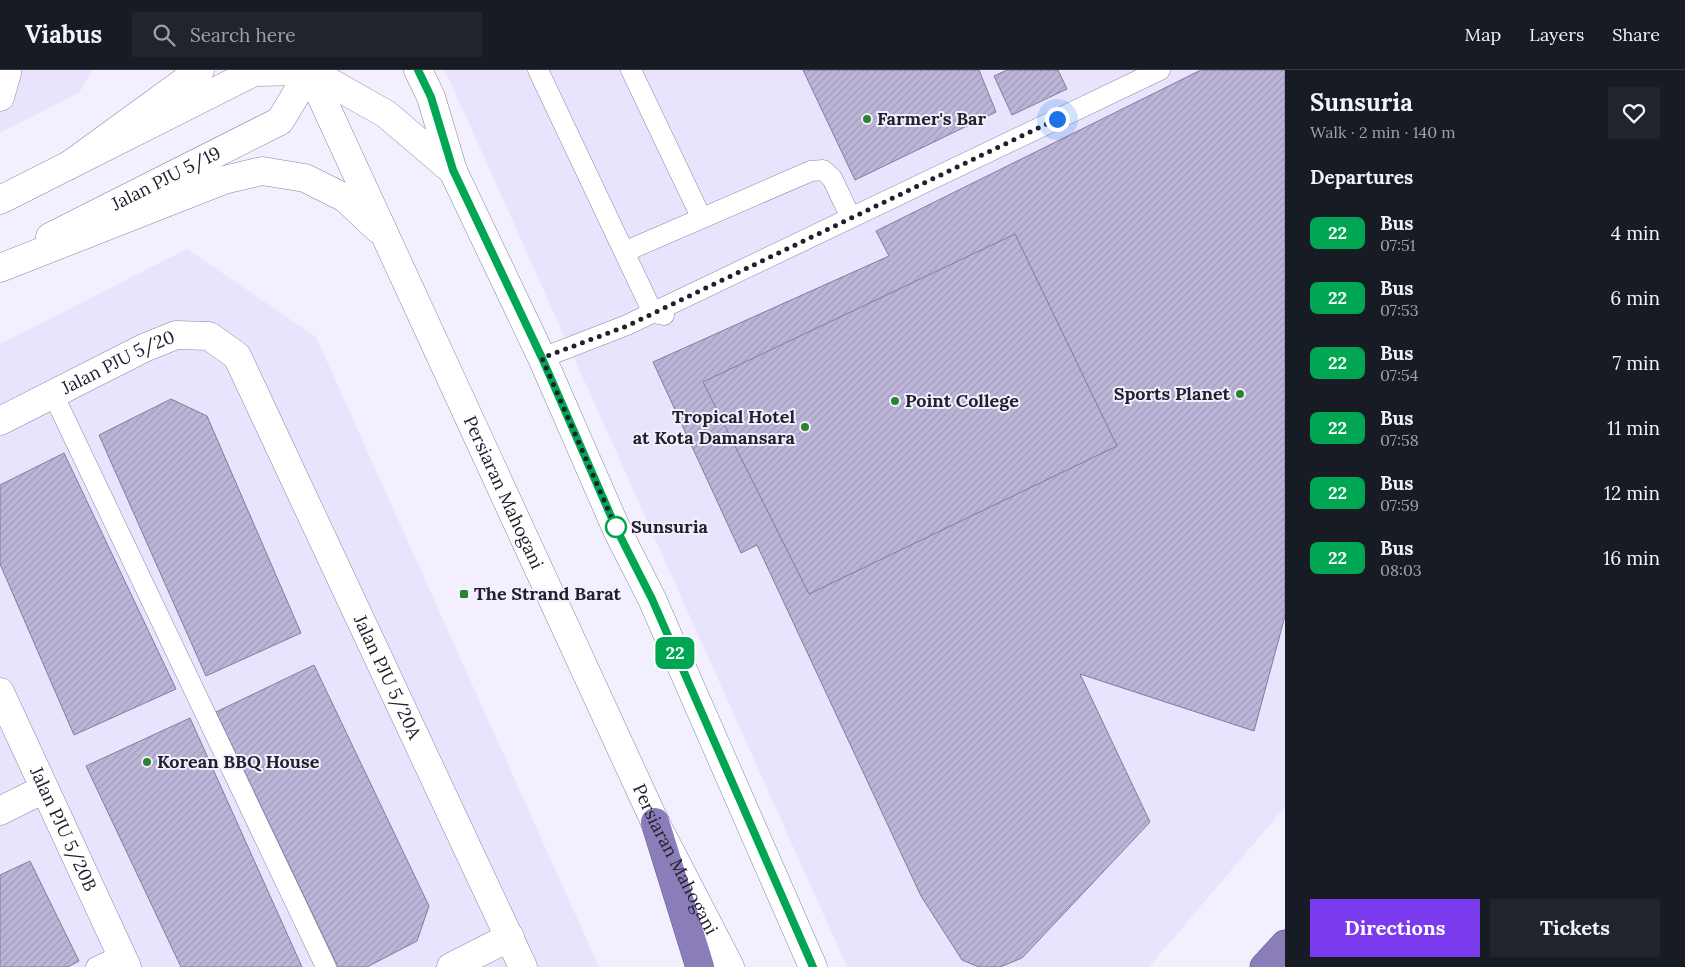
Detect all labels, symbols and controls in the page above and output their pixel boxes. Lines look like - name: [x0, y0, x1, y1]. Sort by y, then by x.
- search box: [132, 12, 482, 57]
- text: Viabus: [25, 19, 102, 50]
- icon: search: [150, 21, 178, 49]
- text: Search here: [190, 23, 296, 47]
- text: Map: [1465, 23, 1501, 46]
- text: Layers: [1529, 23, 1584, 46]
- text: Share: [1612, 23, 1660, 46]
- text: Sunsuria: [1310, 87, 1413, 118]
- button: heart: [1608, 87, 1660, 139]
- place label: Farmer's Bar: [877, 107, 986, 130]
- your location: [1045, 107, 1070, 132]
- marker: Farmer's Bar: [861, 113, 873, 125]
- text: Walk · 2 min · 140 m: [1310, 122, 1456, 142]
- street label: Jalan PJU 5/19: [107, 141, 224, 216]
- text: Departures: [1310, 165, 1413, 189]
- text: Bus: [1380, 211, 1413, 235]
- text: 22: [1328, 221, 1347, 244]
- text: 4 min: [1611, 221, 1660, 245]
- text: 07:51: [1380, 235, 1416, 255]
- text: Bus: [1380, 276, 1413, 300]
- text: 22: [1328, 286, 1347, 309]
- text: 6 min: [1610, 286, 1660, 310]
- text: 07:53: [1380, 300, 1419, 320]
- street label: Jalan PJU 5/20: [56, 325, 178, 399]
- text: Bus: [1380, 341, 1413, 365]
- text: 22: [1328, 351, 1347, 374]
- text: 7 min: [1612, 351, 1660, 375]
- text: 07:54: [1380, 365, 1418, 385]
- place label: Sports Planet: [1114, 382, 1231, 405]
- marker: Sports Planet: [1234, 388, 1246, 400]
- place label: Point College: [905, 389, 1019, 412]
- marker: Point College: [889, 395, 901, 407]
- place label: Tropical Hotel at Kota Damansara: [633, 405, 796, 449]
- text: Bus: [1380, 406, 1413, 430]
- street label: Persiaran Mahogani: [459, 412, 549, 572]
- text: 22: [1328, 416, 1347, 439]
- text: 11 min: [1607, 416, 1660, 440]
- marker: Tropical Hotel at Kota Damansara: [799, 421, 811, 433]
- text: 07:58: [1380, 430, 1419, 450]
- text: Bus: [1380, 471, 1413, 495]
- text: 22: [1328, 481, 1347, 504]
- text: 12 min: [1604, 481, 1660, 505]
- text: 07:59: [1380, 495, 1419, 515]
- place label: Sunsuria: [631, 515, 709, 538]
- marker: Sunsuria: [605, 516, 627, 538]
- text: Bus: [1380, 536, 1413, 560]
- text: 22: [1328, 546, 1347, 569]
- text: 16 min: [1603, 546, 1660, 570]
- text: 08:03: [1380, 560, 1422, 580]
- place label: The Strand Barat: [474, 582, 622, 605]
- marker: The Strand Barat: [458, 588, 470, 600]
- street label: Jalan PJU 5/20A: [348, 610, 427, 743]
- line badge: 22: [652, 637, 698, 669]
- text: 22: [665, 641, 685, 664]
- place label: Korean BBQ House: [157, 750, 320, 773]
- marker: Korean BBQ House: [141, 756, 153, 768]
- street label: Jalan PJU 5/20B: [25, 762, 102, 895]
- street label: Persiaran Mahogani: [628, 780, 723, 938]
- button: Directions: [1310, 899, 1480, 957]
- button: Tickets: [1490, 899, 1660, 957]

